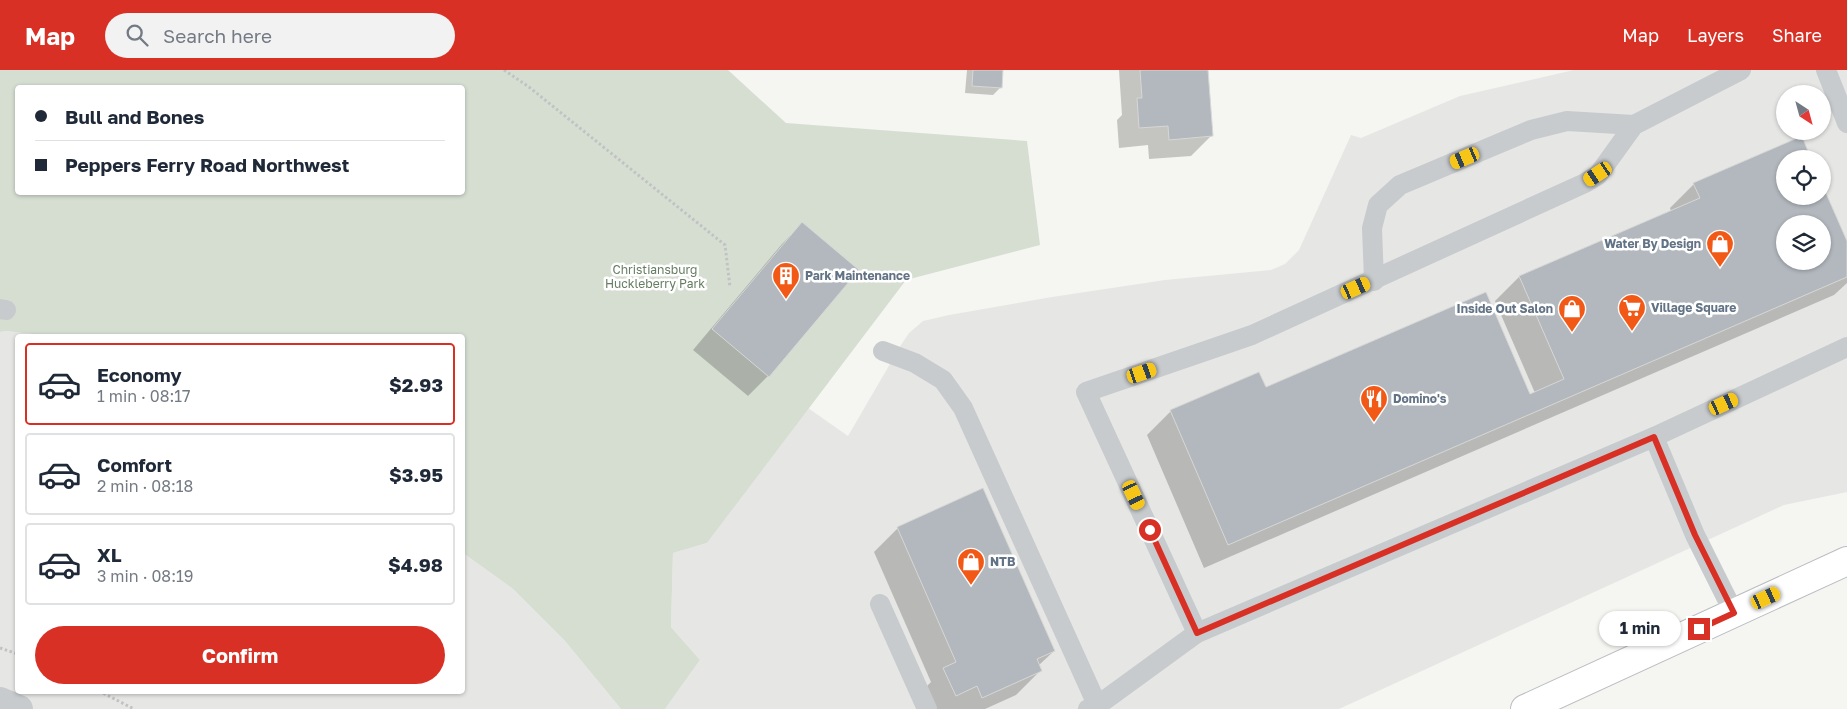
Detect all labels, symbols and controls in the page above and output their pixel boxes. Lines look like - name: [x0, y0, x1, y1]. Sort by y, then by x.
- search box: [105, 13, 455, 58]
- text: Map: [25, 21, 75, 50]
- icon: search: [123, 21, 151, 49]
- text: Search here: [163, 24, 272, 47]
- text: Map: [1622, 24, 1659, 46]
- text: Layers: [1687, 24, 1744, 46]
- text: Share: [1772, 24, 1822, 46]
- north arrow: [1776, 85, 1831, 140]
- map controls: [1776, 85, 1831, 270]
- text: Bull and Bones: [65, 105, 204, 128]
- car: [1448, 145, 1481, 171]
- button: locate: [1776, 150, 1831, 205]
- text: Peppers Ferry Road Northwest: [65, 153, 349, 176]
- car: [1581, 159, 1614, 189]
- button: layers: [1776, 215, 1831, 270]
- shop icon: Water By Design: [1705, 229, 1735, 268]
- place label: Water By Design: [1604, 236, 1701, 251]
- building icon: Park Maintenance: [771, 261, 801, 300]
- park label: Christiansburg Huckleberry Park: [605, 262, 705, 291]
- place label: Park Maintenance: [805, 268, 910, 283]
- car: [1339, 275, 1372, 301]
- supermarket icon: Village Square: [1617, 293, 1647, 332]
- shop icon: Inside Out Salon: [1557, 294, 1587, 333]
- place label: Village Square: [1651, 300, 1736, 315]
- place label: Inside Out Salon: [1457, 301, 1553, 316]
- car: [1125, 361, 1158, 385]
- icon: car: [37, 362, 82, 407]
- text: Economy: [97, 363, 182, 386]
- text: $2.93: [389, 373, 443, 396]
- restaurant icon: Domino's: [1359, 384, 1389, 423]
- text: 1 min · 08:17: [97, 386, 191, 406]
- place label: Domino's: [1393, 391, 1447, 406]
- car: [1707, 391, 1740, 417]
- icon: car: [37, 452, 82, 497]
- text: Comfort: [97, 453, 172, 476]
- text: $3.95: [389, 463, 443, 486]
- text: 2 min · 08:18: [97, 476, 193, 496]
- car: [1120, 478, 1147, 512]
- route start: [1139, 519, 1161, 541]
- icon: car: [37, 542, 82, 587]
- text: XL: [97, 543, 122, 566]
- shop icon: NTB: [956, 547, 986, 586]
- text: $4.98: [388, 553, 443, 576]
- place label: NTB: [990, 554, 1016, 569]
- text: 3 min · 08:19: [97, 566, 193, 586]
- car: [1749, 585, 1782, 611]
- callout: 1 min: [1599, 612, 1682, 646]
- text: 1 min: [1620, 618, 1660, 638]
- route end: [1688, 618, 1710, 640]
- button: Confirm: [35, 626, 445, 684]

